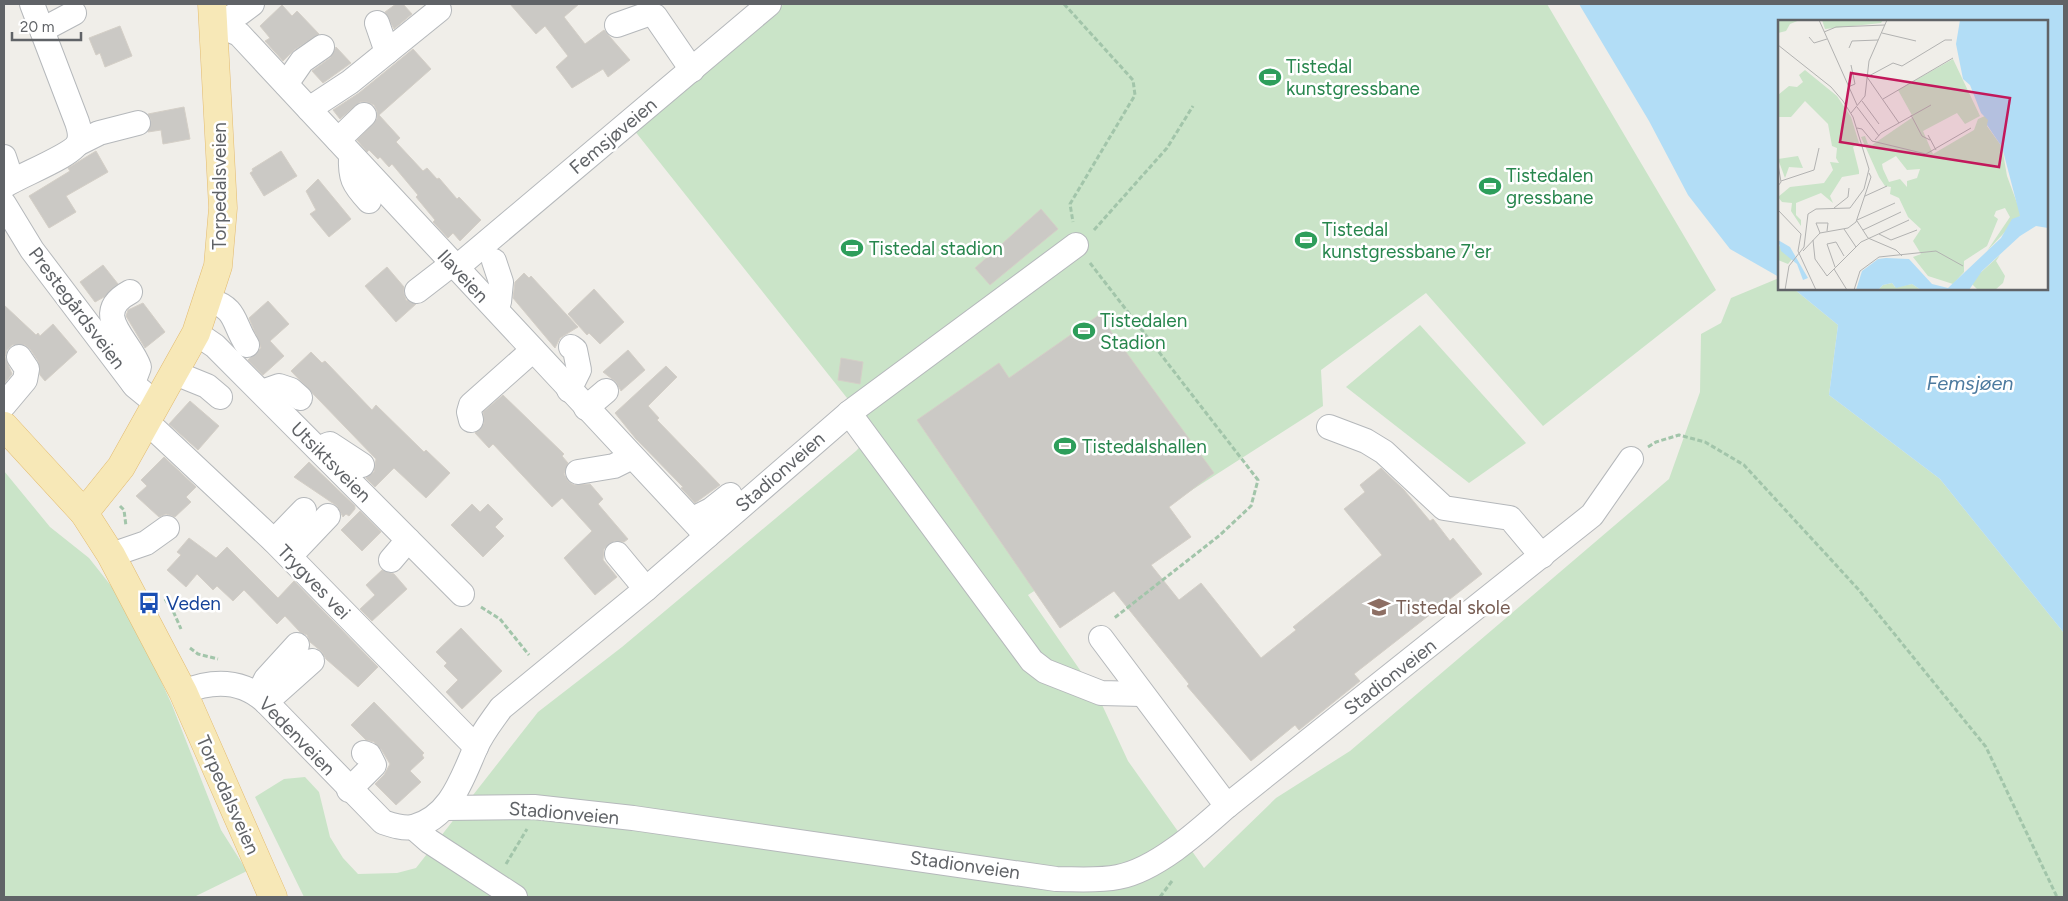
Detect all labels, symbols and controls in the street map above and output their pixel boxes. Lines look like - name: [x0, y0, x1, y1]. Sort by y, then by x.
- scale bar: [12, 10, 81, 42]
- text: 20 m: [20, 18, 54, 36]
- inset map: [1778, 20, 2048, 290]
- place label: Tistedal kunstgressbane: [1286, 55, 1420, 100]
- sports icon: Tistedal kunstgressbane: [1257, 64, 1283, 90]
- street label: Femsjøveien: [565, 93, 661, 179]
- street label: Torpedalsveien: [208, 122, 231, 250]
- place label: Tistedalen gressbane: [1506, 164, 1593, 209]
- sports icon: Tistedalen gressbane: [1477, 173, 1503, 199]
- place label: Tistedal kunstgressbane 7'er: [1322, 218, 1492, 263]
- sports icon: Tistedal kunstgressbane 7'er: [1293, 227, 1319, 253]
- sports icon: Tistedal stadion: [839, 235, 865, 261]
- place label: Tistedal stadion: [869, 237, 1003, 260]
- street label: Prestegårdsveien: [24, 242, 130, 374]
- street label: Ilaveien: [433, 245, 493, 307]
- place label: Tistedalen Stadion: [1100, 309, 1187, 354]
- sports icon: Tistedalen Stadion: [1071, 318, 1097, 344]
- water label: Femsjøen: [1926, 371, 2014, 395]
- street label: Utsiktsveien: [286, 417, 376, 507]
- street label: Stadionveien: [731, 427, 829, 517]
- sports icon: Tistedalshallen: [1052, 433, 1078, 459]
- place label: Tistedalshallen: [1082, 435, 1207, 458]
- street label: Trygves vei: [273, 540, 355, 624]
- bus stop icon: Veden: [136, 590, 162, 616]
- place label: Veden: [166, 592, 221, 615]
- school or university icon: Tistedal skole: [1366, 594, 1392, 620]
- place label: Tistedal skole: [1396, 596, 1510, 619]
- street label: Stadionveien: [1339, 634, 1441, 720]
- street label: Vedenveien: [254, 692, 340, 780]
- street label: Torpedalsveien: [192, 732, 264, 858]
- street label: Stadionveien: [508, 797, 620, 829]
- street label: Stadionveien: [908, 846, 1022, 884]

